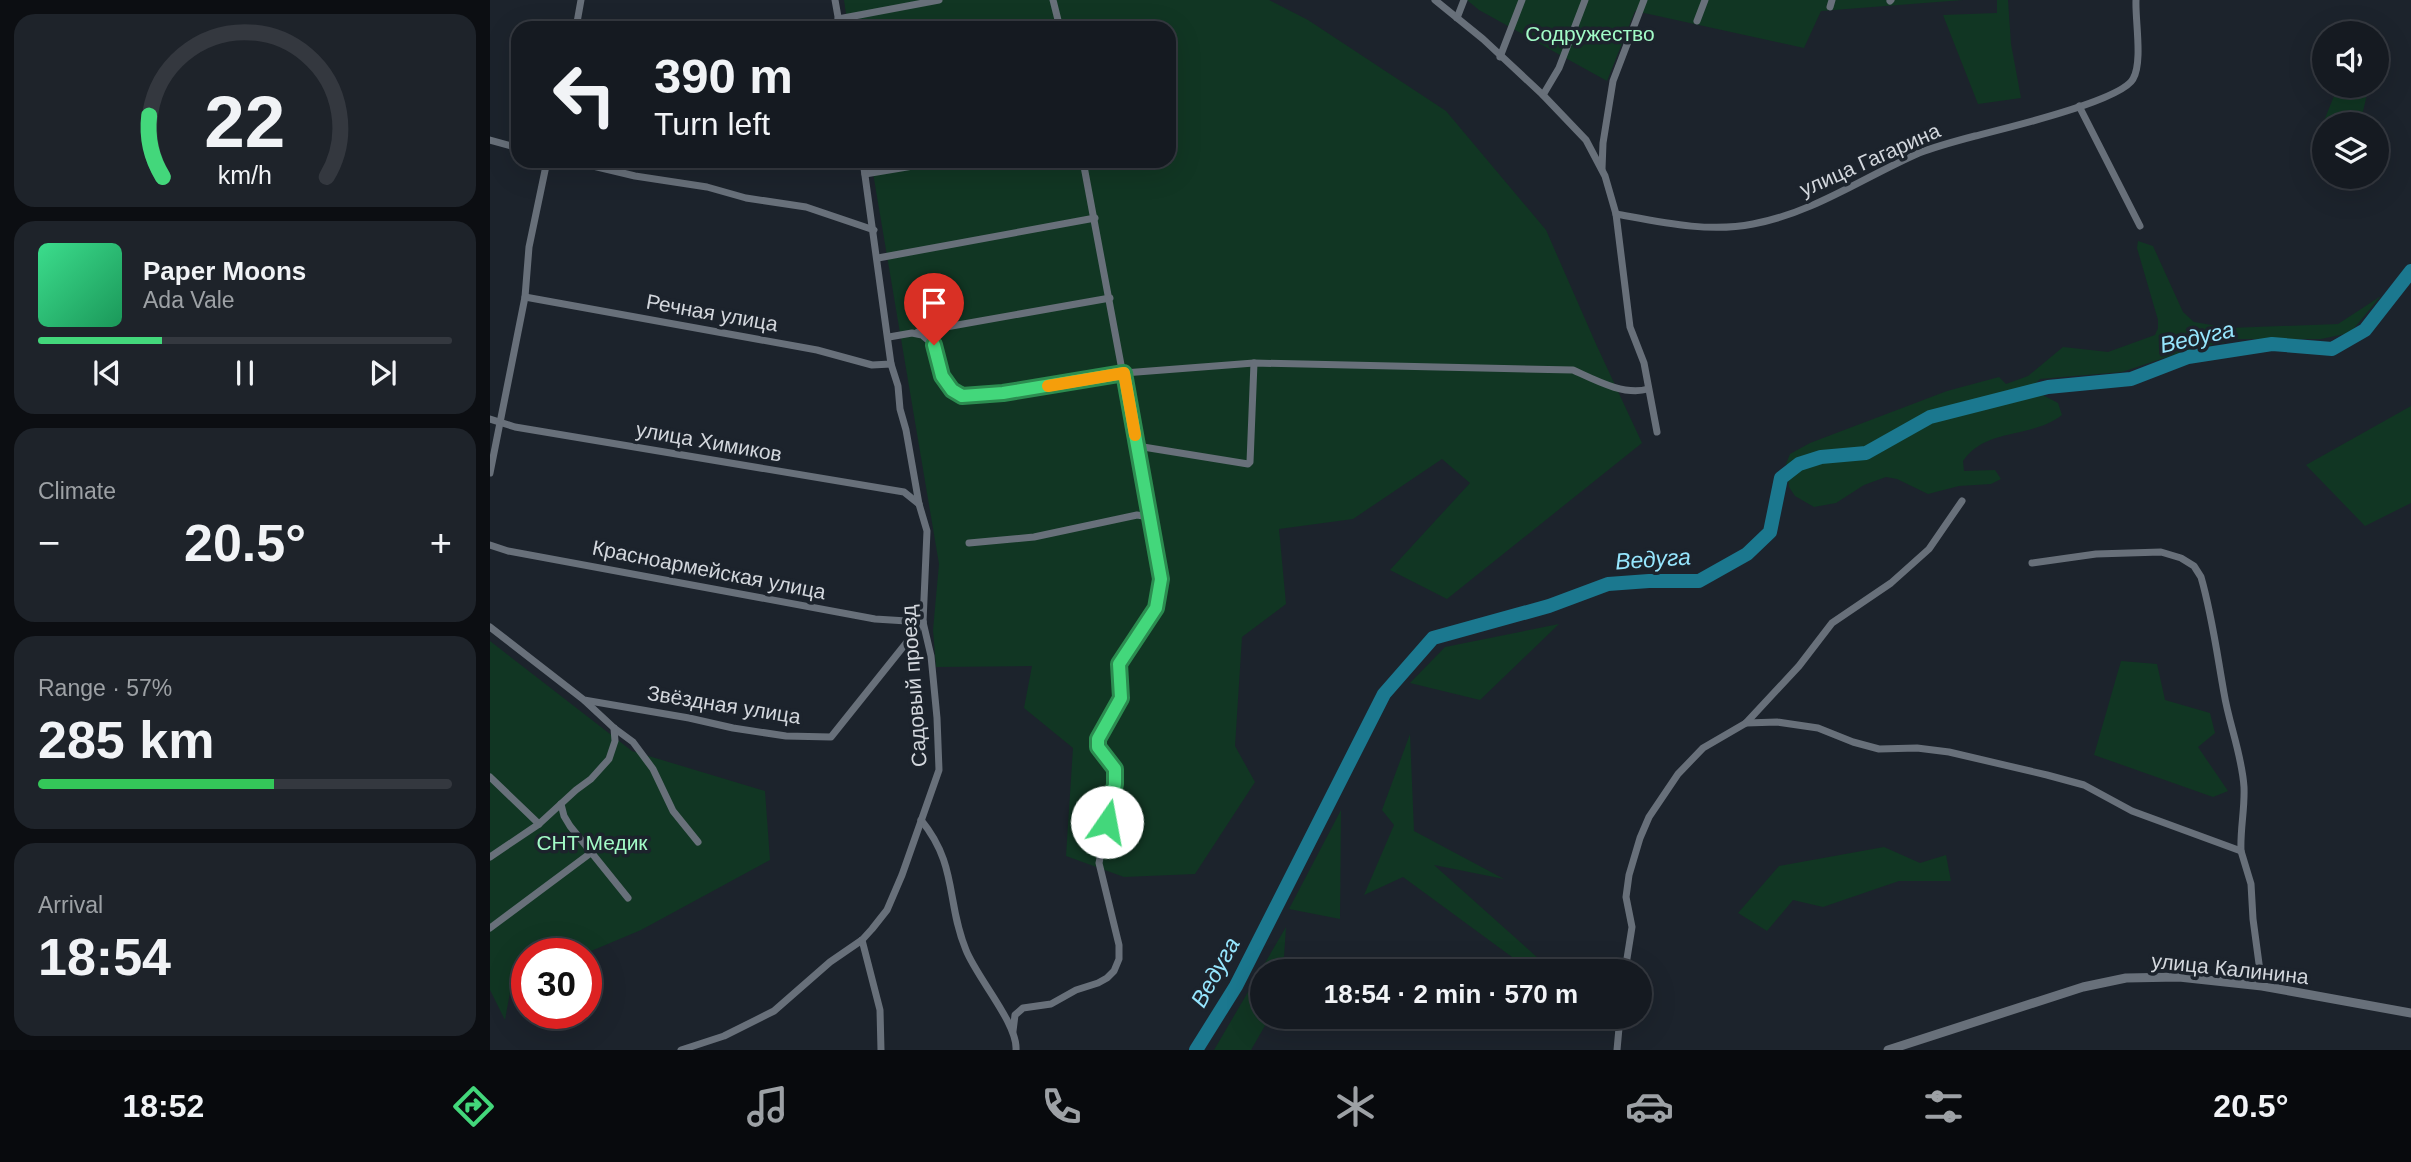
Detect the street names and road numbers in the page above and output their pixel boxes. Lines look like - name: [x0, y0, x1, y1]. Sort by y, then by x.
- street label: улица Гагарина: [1796, 118, 1944, 201]
- street label: Речная улица: [644, 290, 780, 335]
- street label: улица Химиков: [634, 417, 784, 466]
- street label: Красноармейская улица: [590, 536, 828, 604]
- street label: Садовый проезд: [896, 604, 931, 768]
- street label: Звёздная улица: [646, 681, 803, 728]
- street label: улица Калинина: [2150, 949, 2310, 988]

